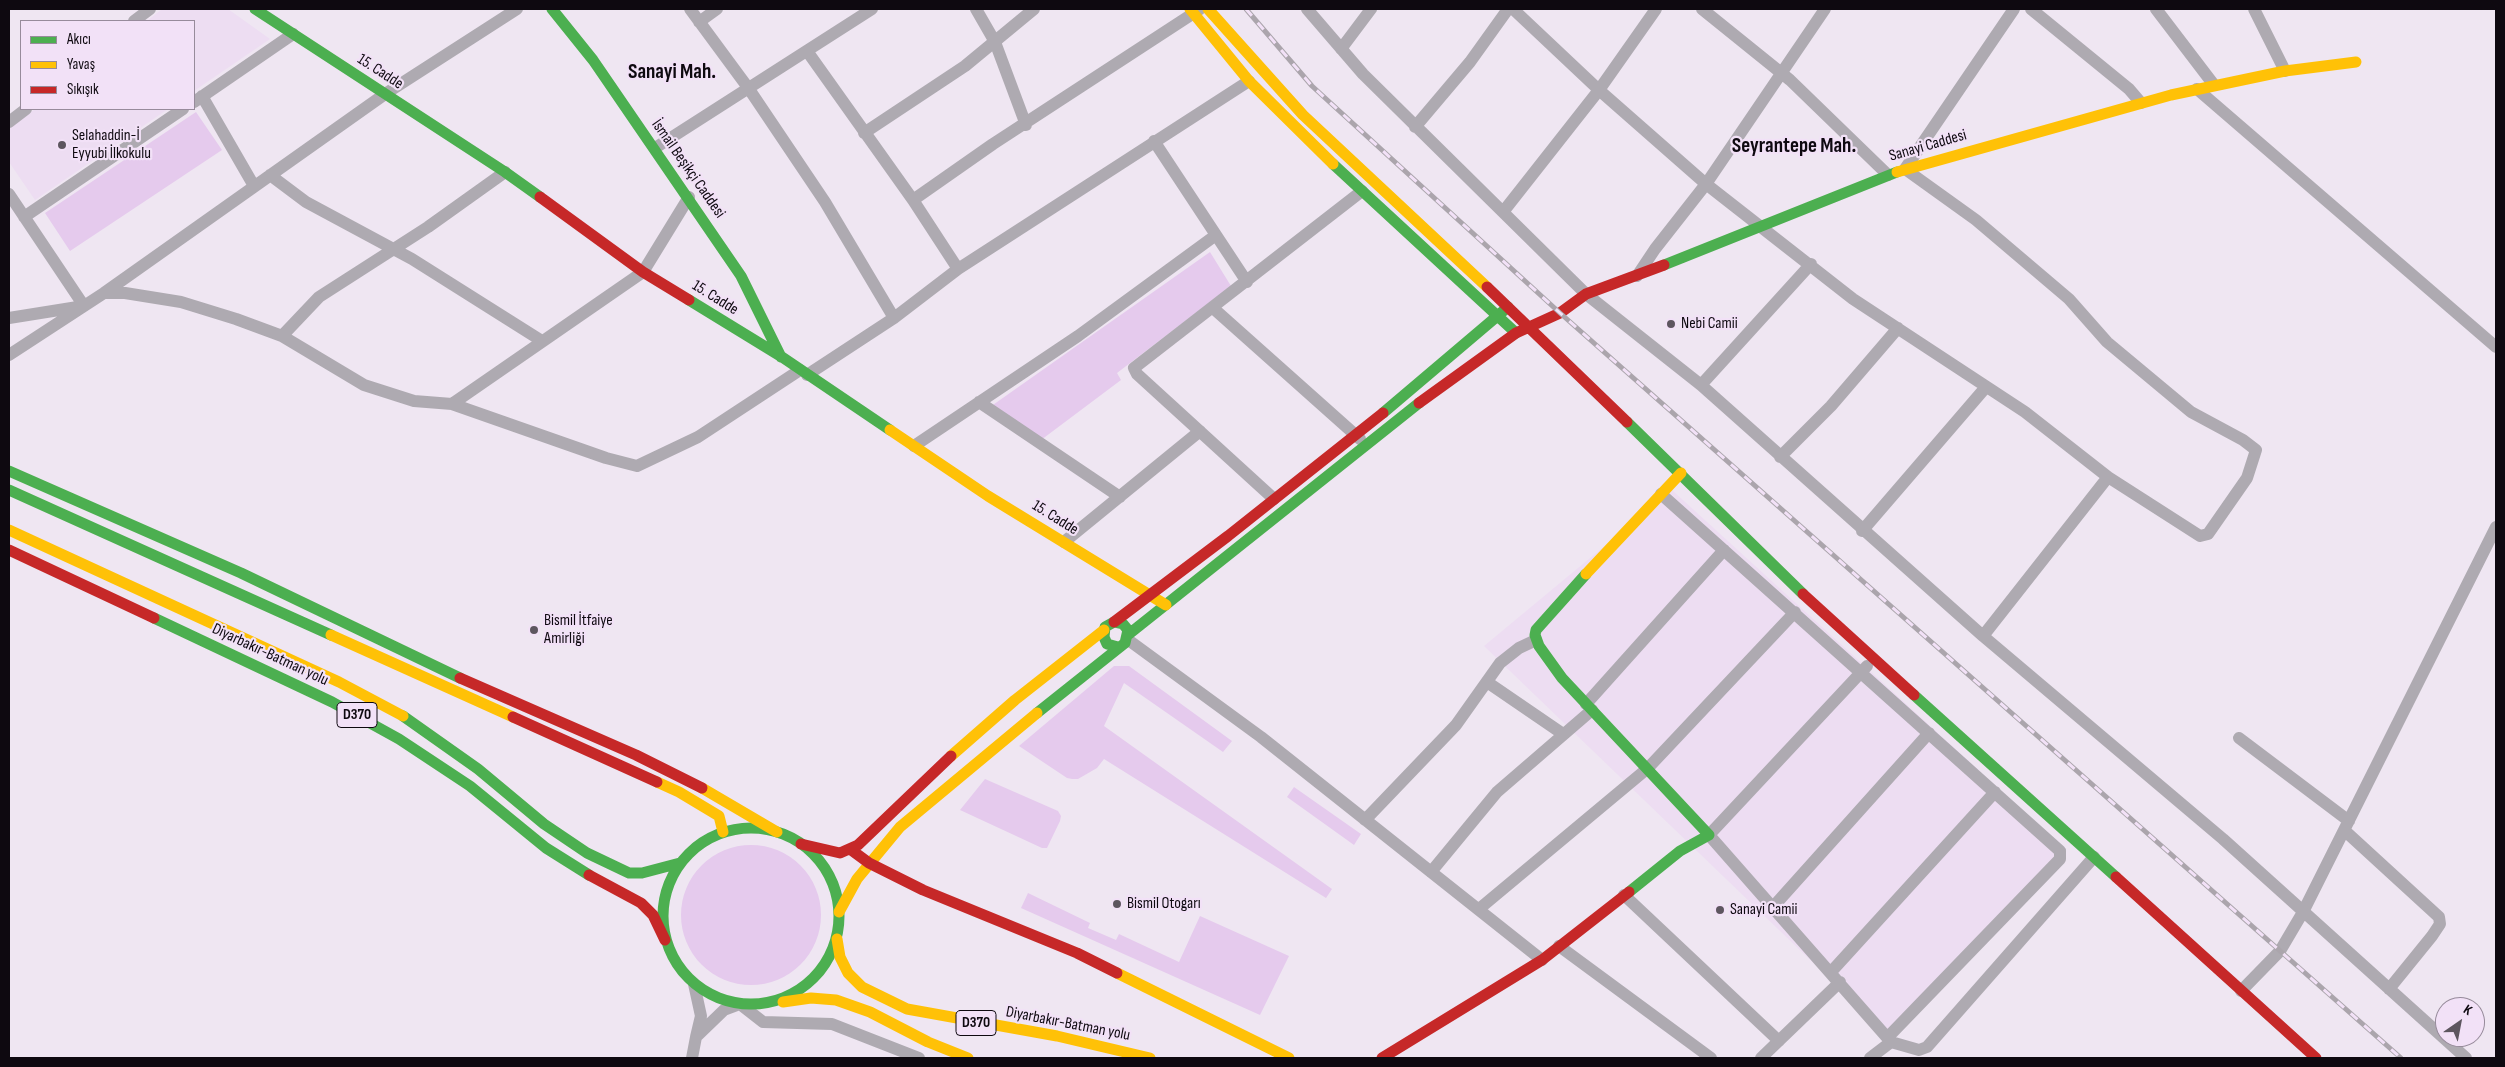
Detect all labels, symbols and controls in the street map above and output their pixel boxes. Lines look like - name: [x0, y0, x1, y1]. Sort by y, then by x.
- legend: [20, 20, 195, 110]
- text: Akıcı: [67, 30, 91, 49]
- street label: 15. Cadde: [353, 50, 407, 94]
- text: Yavaş: [67, 55, 95, 74]
- district label: Sanayi Mah.: [628, 60, 716, 86]
- text: Sıkışık: [67, 80, 99, 99]
- street label: İsmail Beşikçi Caddesi: [647, 116, 729, 222]
- place label: Selahaddin-İ Eyyubi İlkokulu: [72, 126, 151, 164]
- street label: Sanayi Caddesi: [1887, 126, 1969, 166]
- district label: Seyrantepe Mah.: [1732, 134, 1856, 160]
- marker: Selahaddin-İ Eyyubi İlkokulu: [56, 139, 68, 151]
- street label: 15. Cadde: [688, 276, 742, 320]
- place label: Nebi Camii: [1681, 314, 1738, 334]
- marker: Nebi Camii: [1665, 318, 1677, 330]
- street label: 15. Cadde: [1028, 496, 1082, 540]
- place label: Bismil İtfaiye Amirliği: [544, 611, 613, 649]
- street label: Diyarbakır-Batman yolu: [209, 620, 331, 690]
- marker: Bismil İtfaiye Amirliği: [528, 624, 540, 636]
- road number: D370: [337, 702, 377, 728]
- place label: Bismil Otogarı: [1127, 894, 1201, 914]
- marker: Bismil Otogarı: [1111, 898, 1123, 910]
- place label: Sanayi Camii: [1730, 900, 1797, 920]
- marker: Sanayi Camii: [1714, 904, 1726, 916]
- north arrow: [2435, 997, 2485, 1047]
- text: K: [2460, 1001, 2475, 1019]
- street label: Diyarbakır-Batman yolu: [1004, 1003, 1132, 1045]
- road number: D370: [956, 1010, 996, 1036]

